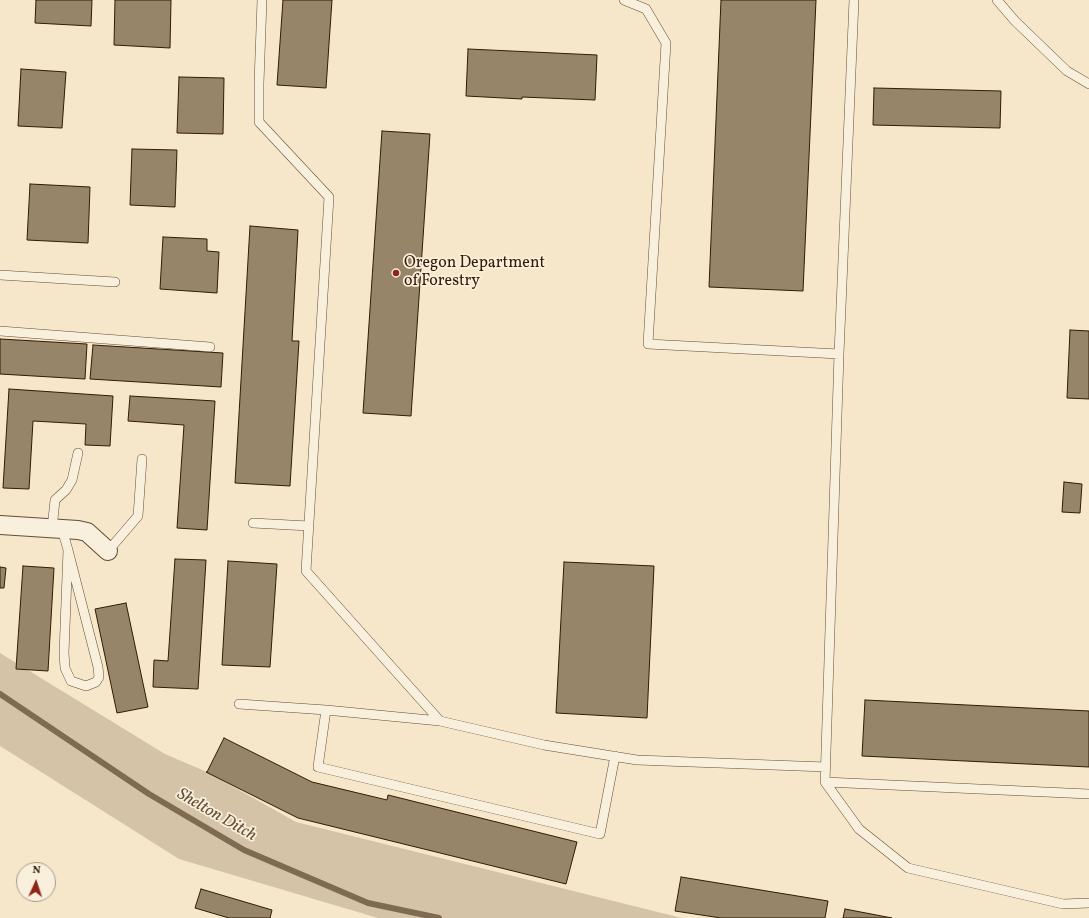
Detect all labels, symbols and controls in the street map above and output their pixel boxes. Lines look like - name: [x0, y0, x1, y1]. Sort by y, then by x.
- place label: Oregon Department of Forestry: [404, 254, 545, 292]
- marker: Oregon Department of Forestry: [391, 268, 401, 278]
- water label: Shelton Ditch: [173, 785, 259, 847]
- north arrow: [16, 862, 56, 902]
- text: N: [32, 863, 41, 878]

